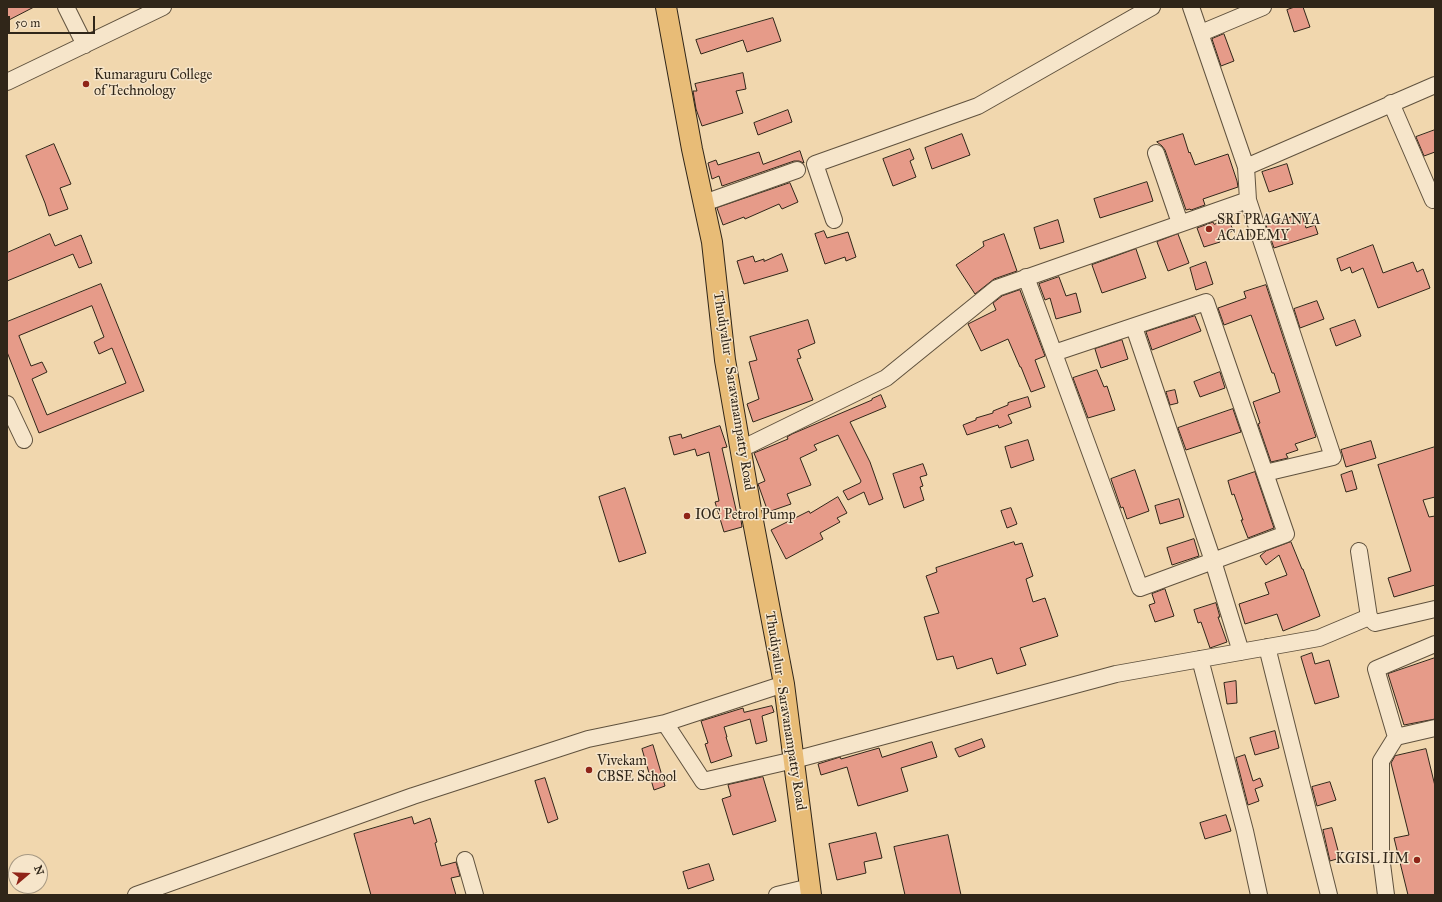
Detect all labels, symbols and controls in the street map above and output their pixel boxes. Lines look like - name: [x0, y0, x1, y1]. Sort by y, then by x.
- scale bar: [10, 8, 97, 34]
- text: 50 m: [15, 16, 40, 30]
- place label: Kumaraguru College of Technology: [94, 68, 212, 100]
- marker: Kumaraguru College of Technology: [81, 79, 91, 89]
- place label: SRI PRAGANYA ACADEMY: [1217, 213, 1320, 246]
- marker: SRI PRAGANYA ACADEMY: [1204, 224, 1214, 234]
- street label: Thudiyalur - Saravanampatty Road: [709, 290, 757, 492]
- place label: IOC Petrol Pump: [695, 508, 796, 524]
- marker: IOC Petrol Pump: [682, 511, 692, 521]
- street label: Thudiyalur - Saravanampatty Road: [761, 610, 809, 812]
- place label: Vivekam CBSE School: [597, 754, 677, 786]
- marker: Vivekam CBSE School: [584, 765, 594, 775]
- place label: KGISL IIM: [1335, 852, 1409, 868]
- north arrow: [8, 854, 48, 894]
- marker: KGISL IIM: [1412, 855, 1422, 865]
- text: N: [31, 864, 47, 877]

